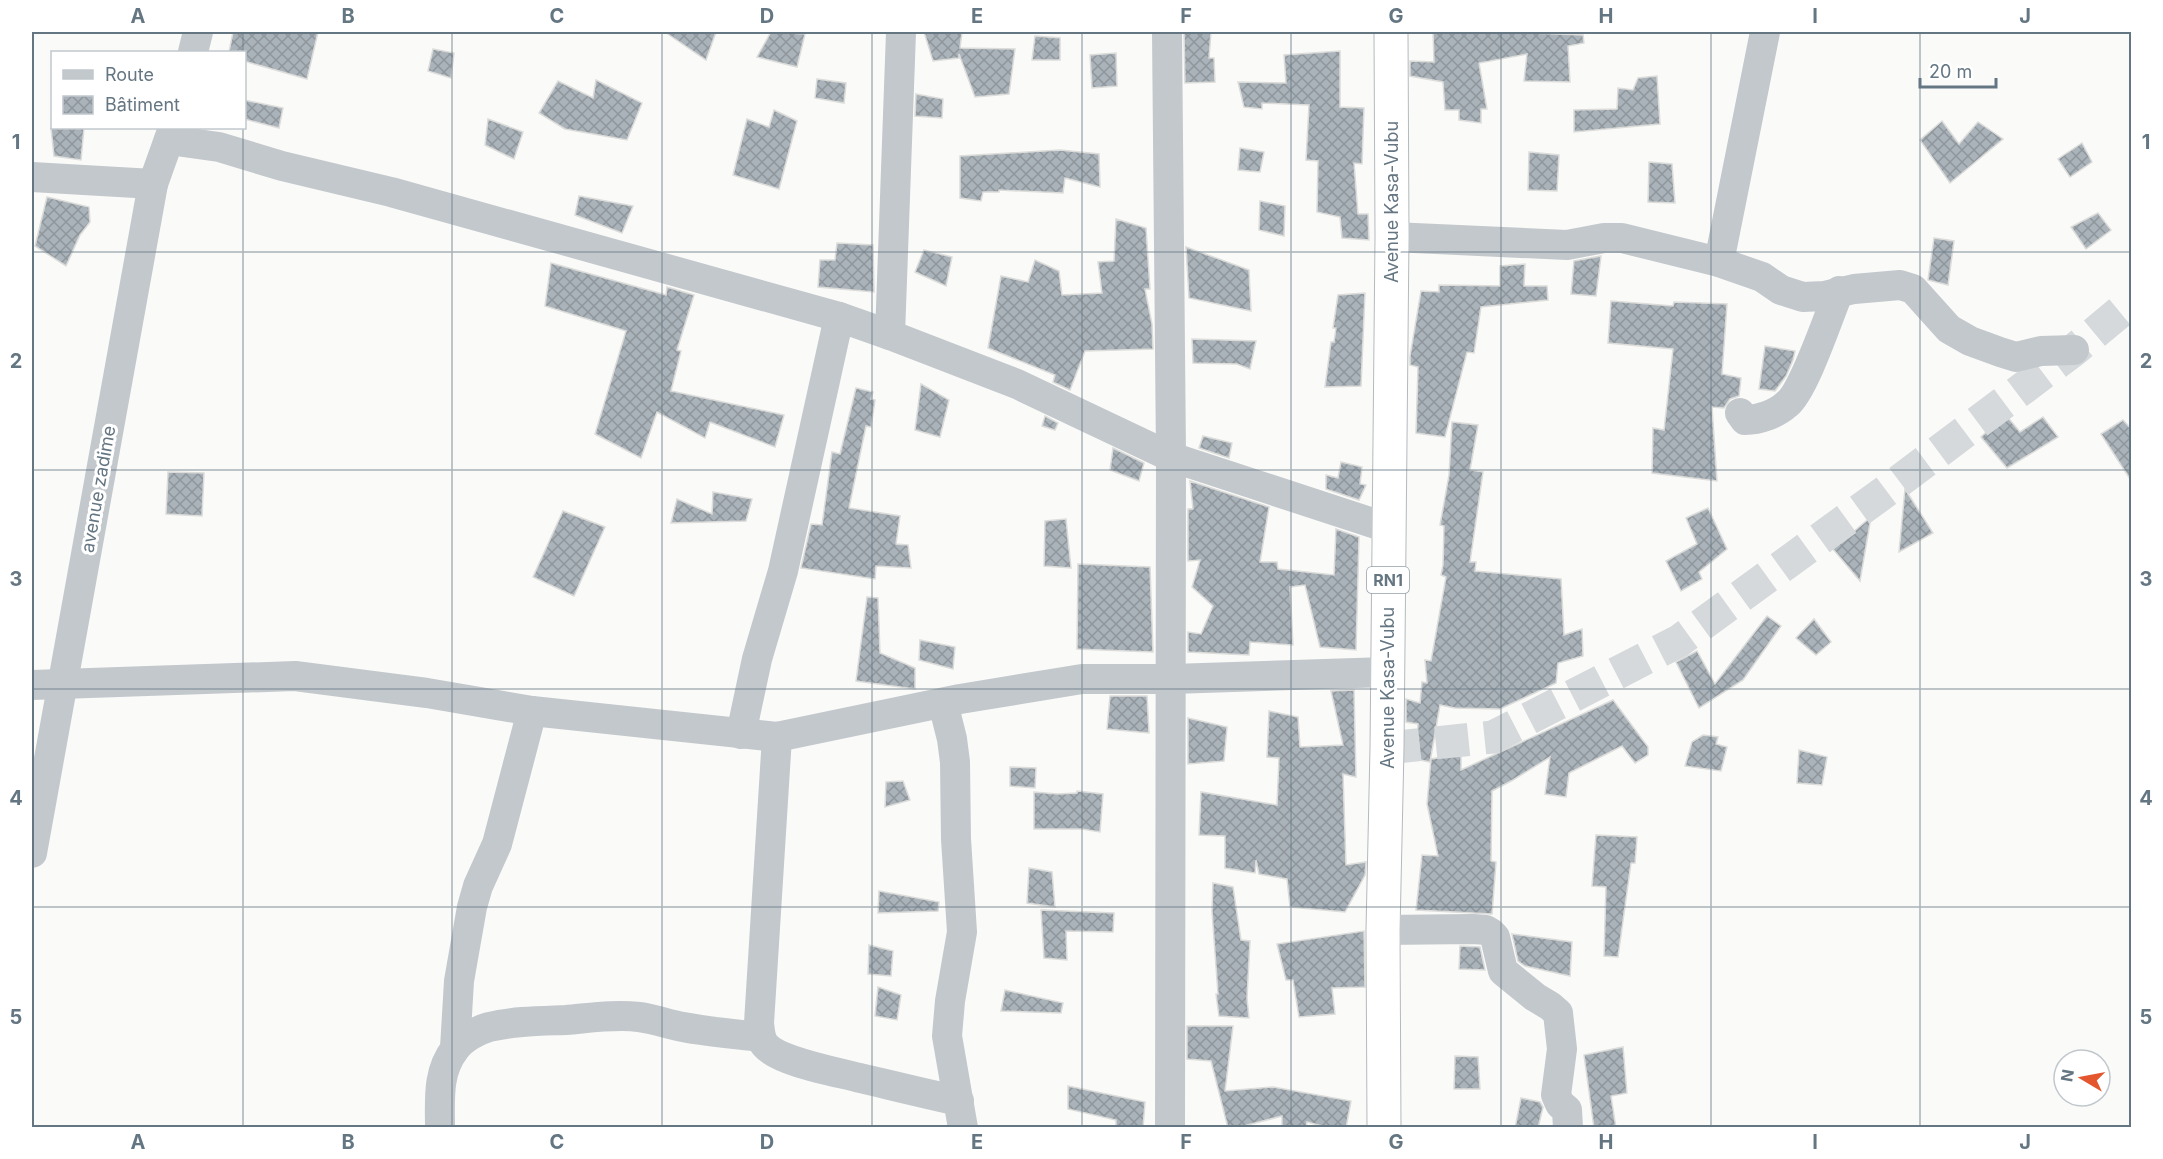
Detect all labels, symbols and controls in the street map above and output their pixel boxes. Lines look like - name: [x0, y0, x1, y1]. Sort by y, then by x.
- text: A: [131, 4, 146, 28]
- text: B: [341, 4, 355, 28]
- text: C: [550, 4, 564, 28]
- text: D: [760, 4, 774, 28]
- text: E: [971, 4, 983, 28]
- text: F: [1180, 4, 1192, 28]
- text: G: [1388, 4, 1404, 28]
- text: H: [1599, 4, 1613, 28]
- text: I: [1812, 4, 1818, 28]
- text: J: [2019, 4, 2031, 28]
- legend: [51, 51, 246, 129]
- scale bar: [1920, 51, 1996, 89]
- text: 20 m: [1929, 61, 1972, 82]
- text: Route: [105, 64, 154, 85]
- text: Bâtiment: [105, 94, 180, 115]
- street label: Avenue Kasa-Vubu: [1381, 121, 1402, 283]
- text: 1: [12, 130, 20, 154]
- text: 1: [2142, 130, 2150, 154]
- text: 2: [10, 349, 22, 373]
- text: 2: [2140, 349, 2152, 373]
- street label: avenue zadime: [76, 424, 120, 554]
- text: 3: [10, 567, 22, 591]
- road number: RN1: [1367, 567, 1409, 593]
- text: 3: [2140, 567, 2152, 591]
- street label: Avenue Kasa-Vubu: [1377, 607, 1398, 769]
- text: 4: [9, 786, 23, 810]
- text: 4: [2139, 786, 2153, 810]
- text: 5: [10, 1005, 22, 1029]
- text: 5: [2140, 1005, 2152, 1029]
- north arrow: [2052, 1048, 2112, 1108]
- text: N: [2056, 1068, 2078, 1083]
- text: A: [131, 1130, 146, 1154]
- text: B: [341, 1130, 355, 1154]
- text: C: [550, 1130, 564, 1154]
- text: D: [760, 1130, 774, 1154]
- text: E: [971, 1130, 983, 1154]
- text: F: [1180, 1130, 1192, 1154]
- text: G: [1388, 1130, 1404, 1154]
- text: H: [1599, 1130, 1613, 1154]
- text: I: [1812, 1130, 1818, 1154]
- text: J: [2019, 1130, 2031, 1154]

